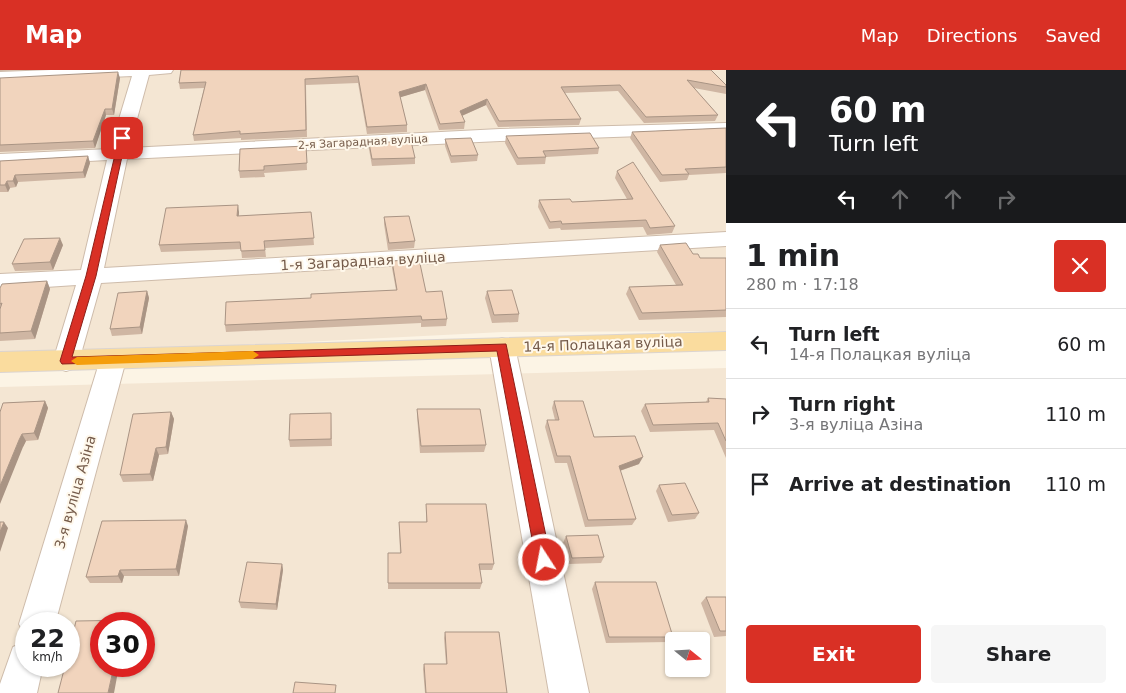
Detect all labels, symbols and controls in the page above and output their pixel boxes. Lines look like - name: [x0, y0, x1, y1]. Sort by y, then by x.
- text: Map: [25, 21, 82, 49]
- text: Map: [861, 25, 899, 46]
- text: Directions: [927, 25, 1017, 46]
- text: Saved: [1045, 25, 1101, 46]
- icon: left: [746, 90, 811, 155]
- text: 60 m: [829, 90, 926, 130]
- pin: [101, 117, 143, 159]
- icon: arrive: [108, 124, 136, 152]
- text: Turn left: [829, 131, 918, 156]
- street label: 2-я Загарадная вуліца: [298, 132, 428, 152]
- icon: left: [833, 185, 861, 213]
- icon: ahead: [886, 185, 914, 213]
- icon: ahead: [939, 185, 967, 213]
- icon: right: [992, 185, 1020, 213]
- text: 1 min: [746, 238, 840, 273]
- button: close: [1054, 240, 1106, 292]
- street label: 1-я Загарадная вуліца: [280, 249, 446, 273]
- text: 280 m · 17:18: [746, 275, 859, 294]
- text: Turn left: [789, 323, 880, 345]
- icon: left: [746, 330, 774, 358]
- street label: 14-я Полацкая вуліца: [523, 333, 683, 355]
- text: 60 m: [1057, 333, 1106, 355]
- text: 14-я Полацкая вуліца: [789, 345, 971, 364]
- text: Turn right: [789, 393, 895, 415]
- icon: right: [746, 400, 774, 428]
- text: 110 m: [1045, 403, 1106, 425]
- text: 3-я вуліца Азіна: [789, 415, 923, 434]
- street label: 3-я вуліца Азіна: [51, 433, 99, 551]
- icon: arrive: [746, 470, 774, 498]
- text: Arrive at destination: [789, 473, 1011, 495]
- text: 110 m: [1045, 473, 1106, 495]
- position arrow: [517, 533, 569, 585]
- speed limit sign: 30: [90, 612, 155, 677]
- text: 22: [30, 624, 65, 653]
- button: Exit: [746, 625, 921, 683]
- button: Share: [931, 625, 1106, 683]
- north arrow: [665, 632, 710, 678]
- map controls: [665, 632, 710, 677]
- text: km/h: [32, 650, 63, 664]

